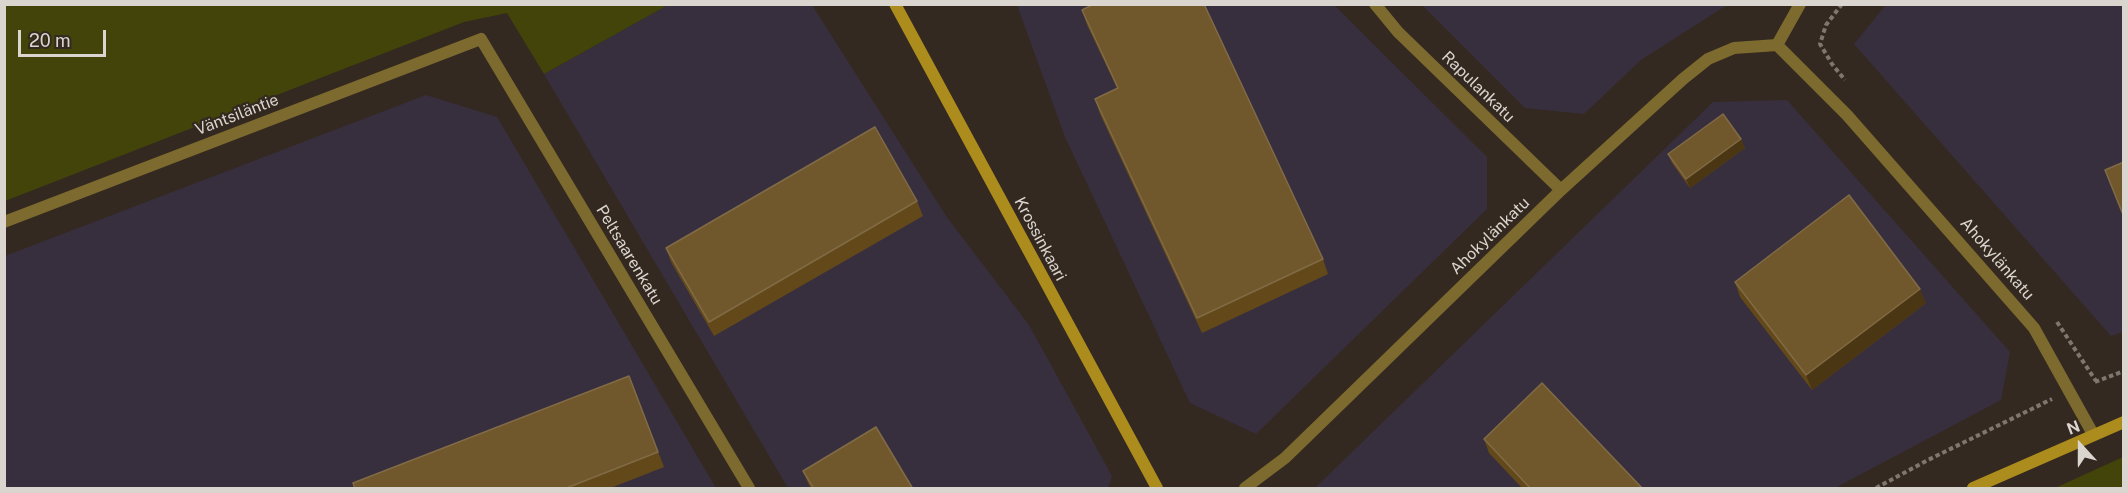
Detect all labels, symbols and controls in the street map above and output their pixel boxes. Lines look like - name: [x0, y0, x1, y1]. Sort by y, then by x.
- scale bar: [21, 18, 110, 56]
- text: 20 m: [29, 30, 71, 51]
- street label: Rapulankatu: [1438, 47, 1518, 127]
- street label: Väntsiläntie: [193, 90, 281, 140]
- street label: Ahokylänkatu: [1446, 193, 1534, 279]
- street label: Krossinkaari: [1010, 194, 1070, 284]
- street label: Peltsaarenkatu: [592, 202, 666, 308]
- street label: Ahokylänkatu: [1956, 214, 2038, 304]
- north arrow: [2050, 415, 2110, 475]
- text: N: [2064, 417, 2083, 439]

